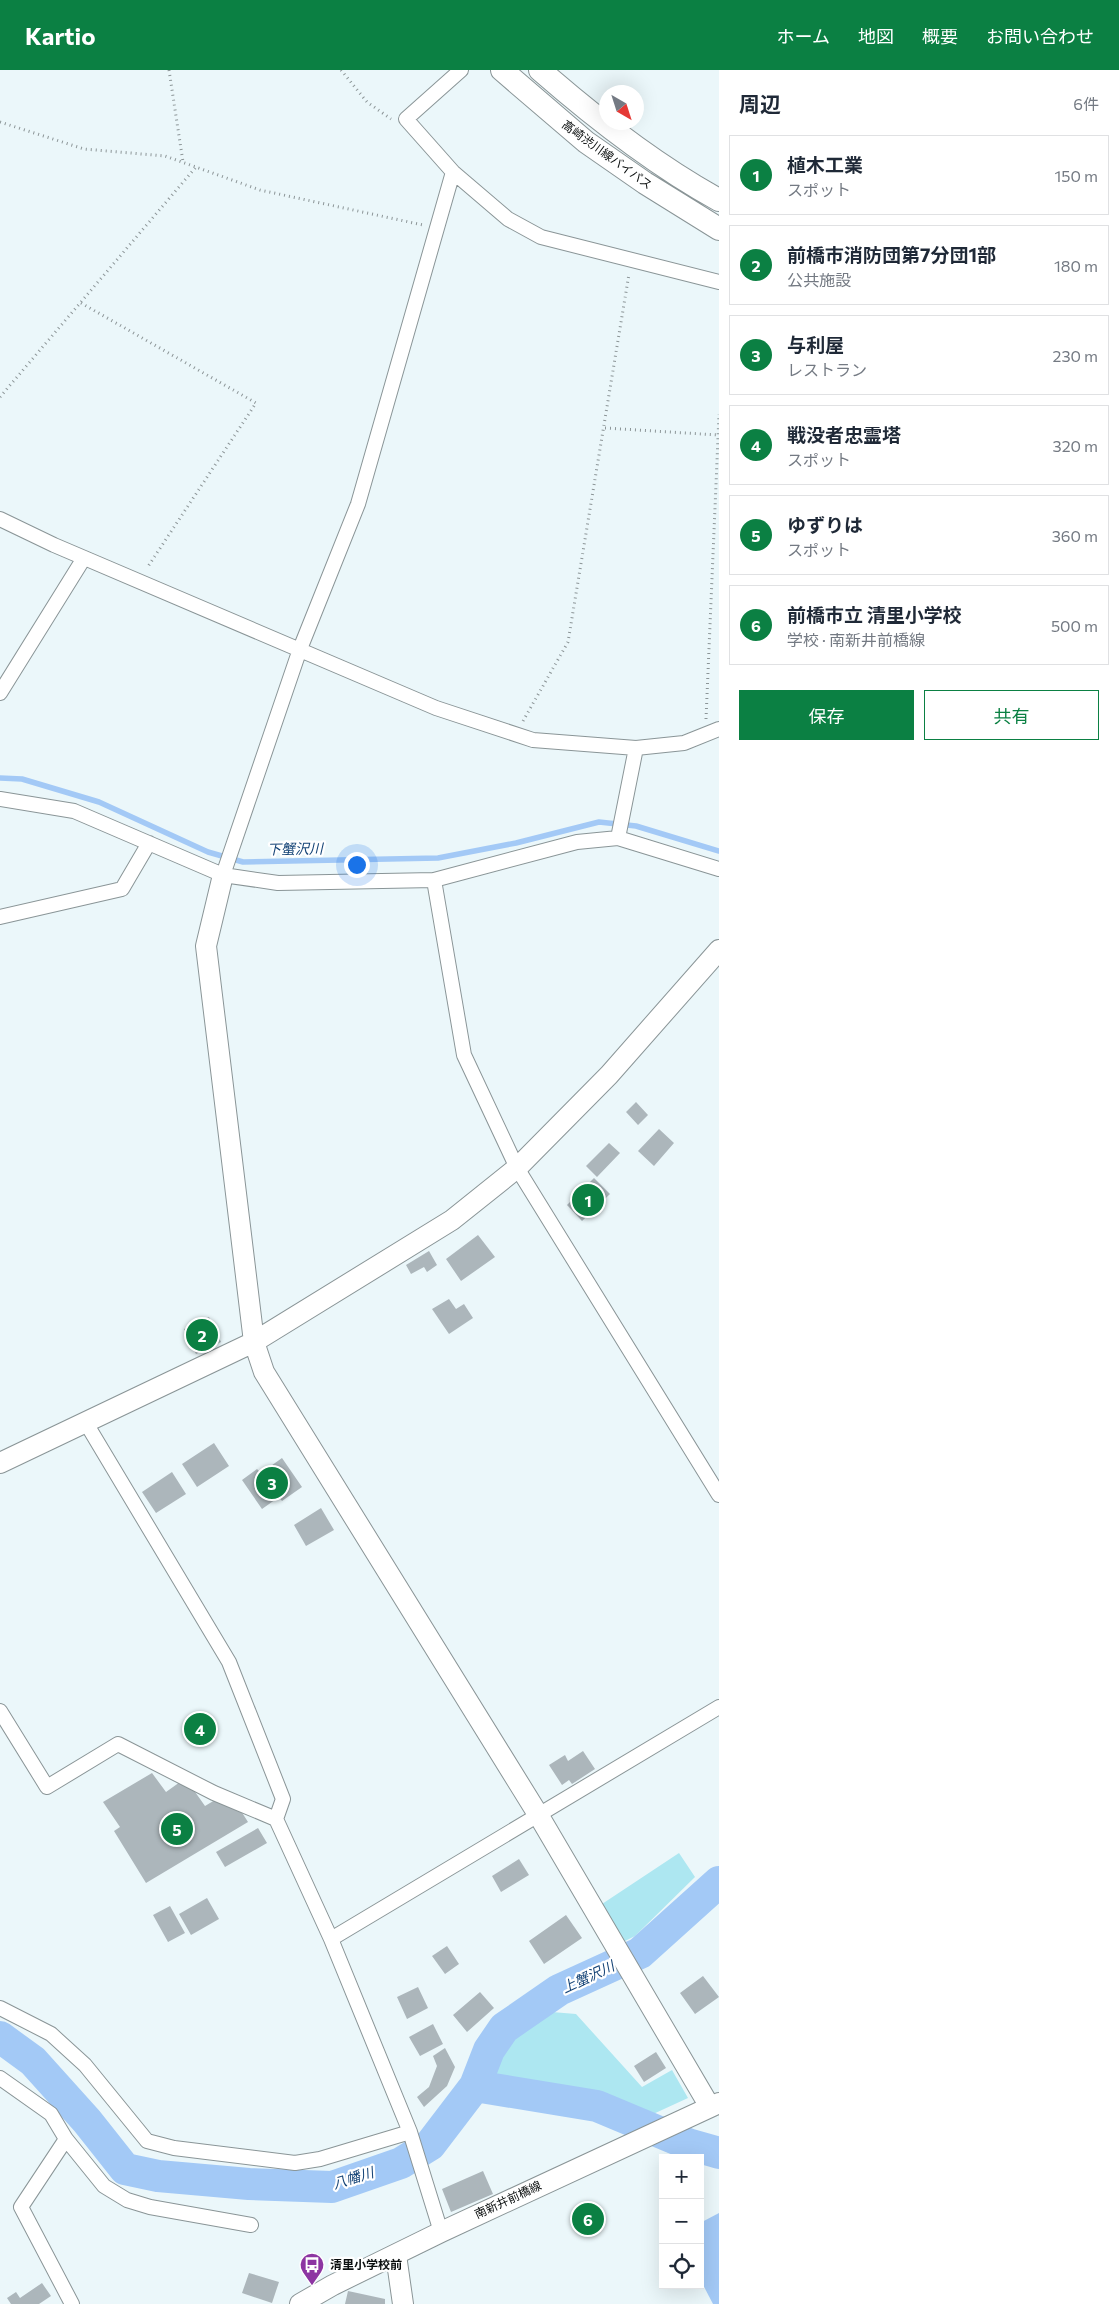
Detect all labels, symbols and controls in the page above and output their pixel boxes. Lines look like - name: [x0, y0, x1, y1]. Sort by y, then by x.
- text: Kartio: [25, 21, 95, 50]
- text: ホーム: [777, 25, 830, 47]
- text: 地図: [858, 25, 894, 47]
- text: 概要: [922, 25, 958, 47]
- text: お問い合わせ: [986, 25, 1094, 47]
- north arrow: [599, 85, 644, 130]
- text: 周辺: [739, 91, 781, 116]
- text: 6件: [1073, 94, 1099, 113]
- street label: 高崎渋川線バイパス: [560, 117, 655, 192]
- text: 植木工業: [787, 153, 863, 176]
- text: 1: [752, 166, 760, 185]
- text: 150 m: [1055, 166, 1098, 185]
- text: スポット: [787, 180, 851, 199]
- text: 前橋市消防団第7分団1部: [787, 243, 996, 266]
- text: 2: [751, 256, 761, 275]
- text: 180 m: [1054, 256, 1098, 275]
- text: 公共施設: [787, 270, 851, 289]
- text: 与利屋: [787, 333, 844, 356]
- text: 3: [751, 346, 761, 365]
- text: 230 m: [1053, 346, 1098, 365]
- text: レストラン: [787, 360, 867, 379]
- text: 戦没者忠霊塔: [787, 423, 901, 446]
- text: 4: [751, 436, 761, 455]
- text: 320 m: [1053, 436, 1098, 455]
- text: スポット: [787, 450, 851, 469]
- text: ゆずりは: [787, 513, 863, 536]
- text: 5: [751, 526, 761, 545]
- text: 360 m: [1052, 526, 1098, 545]
- text: スポット: [787, 540, 851, 559]
- text: 前橋市立 清里小学校: [787, 603, 962, 626]
- text: 6: [751, 616, 761, 635]
- text: 500 m: [1051, 616, 1098, 635]
- text: 学校 · 南新井前橋線: [787, 630, 925, 649]
- button: 保存: [739, 690, 914, 740]
- button: 共有: [924, 690, 1099, 740]
- water label: 下蟹沢川: [267, 839, 325, 857]
- your location: [344, 852, 370, 878]
- pin: 1: [572, 1181, 604, 1219]
- pin: 2: [186, 1316, 218, 1354]
- pin: 3: [256, 1464, 288, 1502]
- pin: 4: [184, 1710, 216, 1748]
- pin: 5: [161, 1810, 193, 1848]
- water label: 上蟹沢川: [559, 1956, 619, 1996]
- map controls: [659, 2154, 704, 2289]
- button: +: [659, 2154, 704, 2199]
- water label: 八幡川: [330, 2163, 377, 2192]
- street label: 南新井前橋線: [472, 2178, 543, 2221]
- button: −: [659, 2199, 704, 2244]
- pin: 6: [572, 2200, 604, 2238]
- button: locate: [659, 2244, 704, 2289]
- bus stop icon: 清里小学校前: [299, 2252, 325, 2286]
- place label: 清里小学校前: [330, 2257, 402, 2271]

